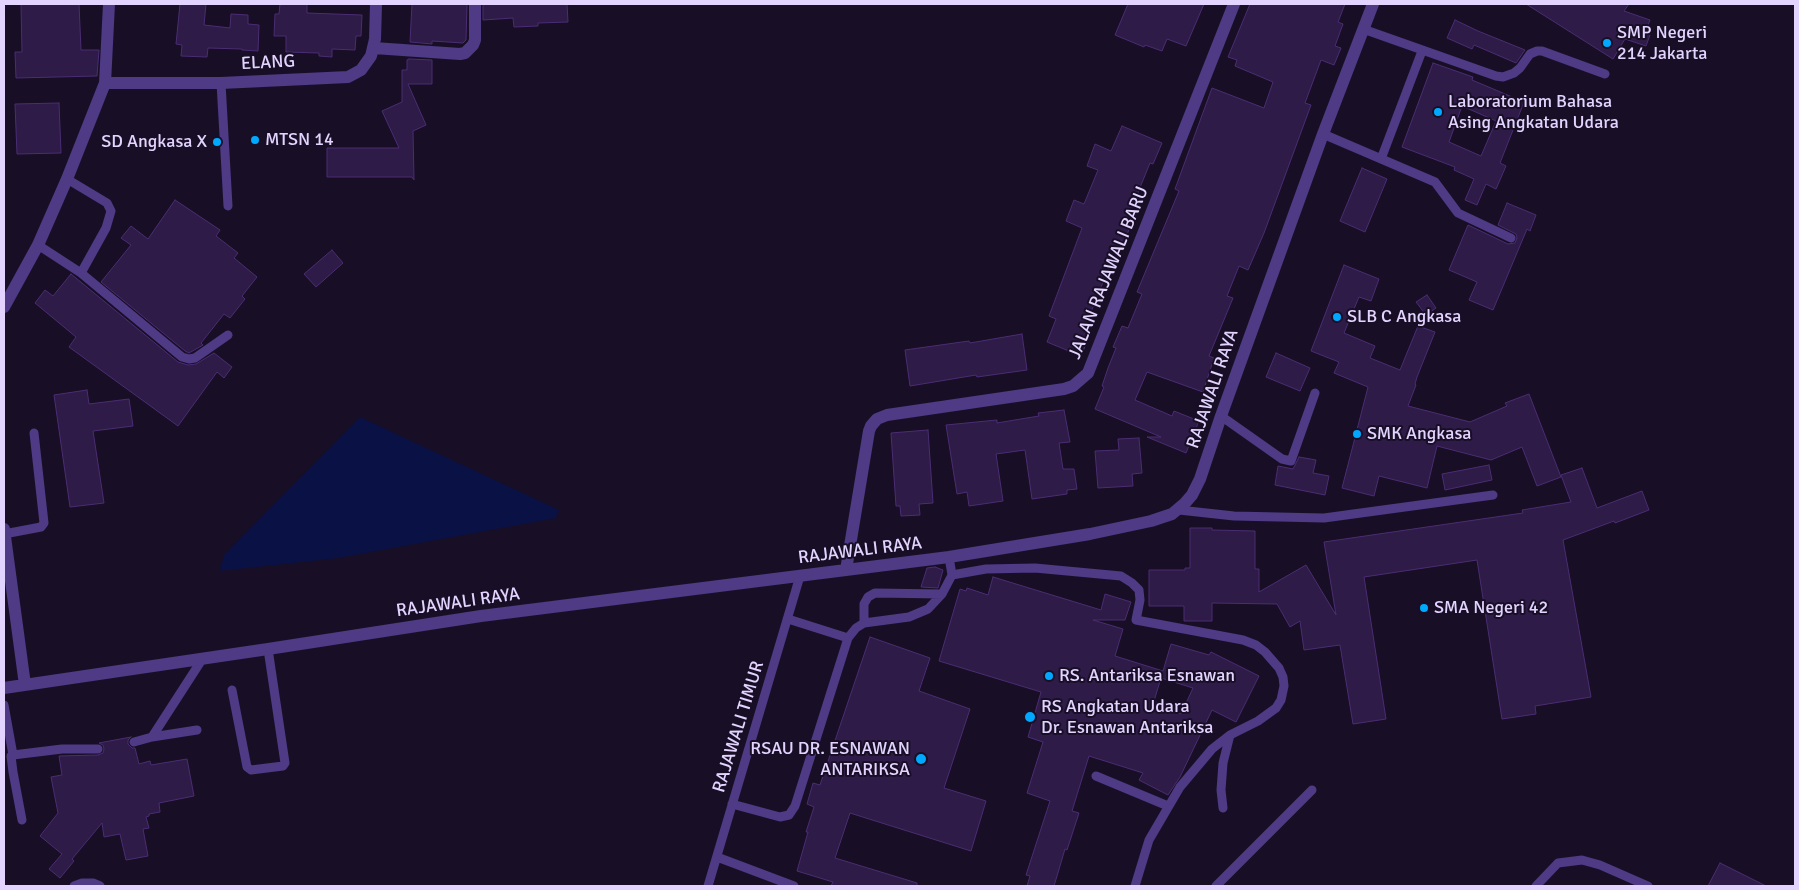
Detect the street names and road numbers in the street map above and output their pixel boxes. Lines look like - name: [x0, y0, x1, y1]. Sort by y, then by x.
- street label: ELANG: [240, 51, 296, 75]
- street label: JALAN RAJAWALI BARU: [1064, 183, 1154, 363]
- street label: RAJAWALI RAYA: [1182, 327, 1244, 451]
- street label: RAJAWALI RAYA: [797, 533, 923, 569]
- street label: RAJAWALI RAYA: [395, 584, 521, 622]
- street label: RAJAWALI TIMUR: [709, 659, 769, 795]

